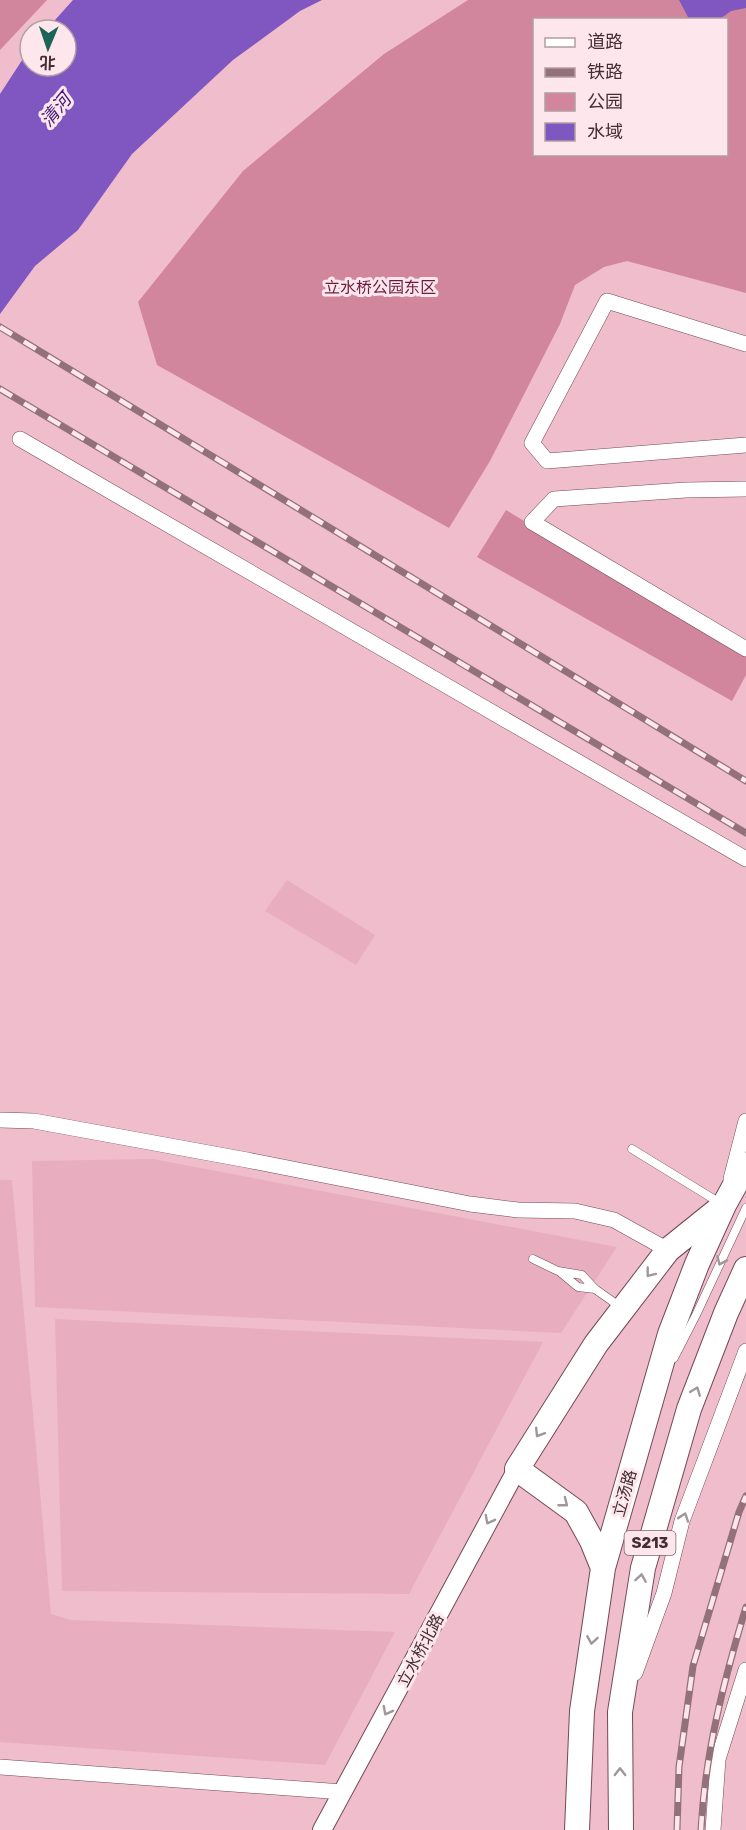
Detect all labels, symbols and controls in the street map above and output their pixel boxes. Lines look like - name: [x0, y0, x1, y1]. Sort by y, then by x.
- north arrow: [18, 18, 78, 78]
- legend: [533, 18, 728, 156]
- text: 道路: [587, 31, 623, 53]
- text: 北: [39, 53, 56, 72]
- text: 铁路: [587, 61, 623, 83]
- water label: 清河: [36, 87, 78, 131]
- text: 公园: [587, 91, 623, 113]
- text: 水域: [587, 121, 623, 143]
- park label: 立水桥公园东区: [324, 278, 436, 297]
- one-way arrow: [716, 1254, 728, 1265]
- one-way arrow: [647, 1267, 658, 1278]
- one-way arrow: [688, 1386, 701, 1397]
- one-way arrow: [535, 1427, 547, 1437]
- street label: 立汤路: [609, 1467, 640, 1519]
- one-way arrow: [557, 1496, 568, 1507]
- one-way arrow: [677, 1512, 690, 1523]
- one-way arrow: [485, 1514, 496, 1525]
- road number: S213: [624, 1531, 676, 1555]
- one-way arrow: [635, 1574, 647, 1583]
- street label: 立水桥北路: [393, 1610, 448, 1690]
- one-way arrow: [587, 1636, 599, 1645]
- one-way arrow: [383, 1704, 394, 1715]
- one-way arrow: [614, 1767, 626, 1776]

